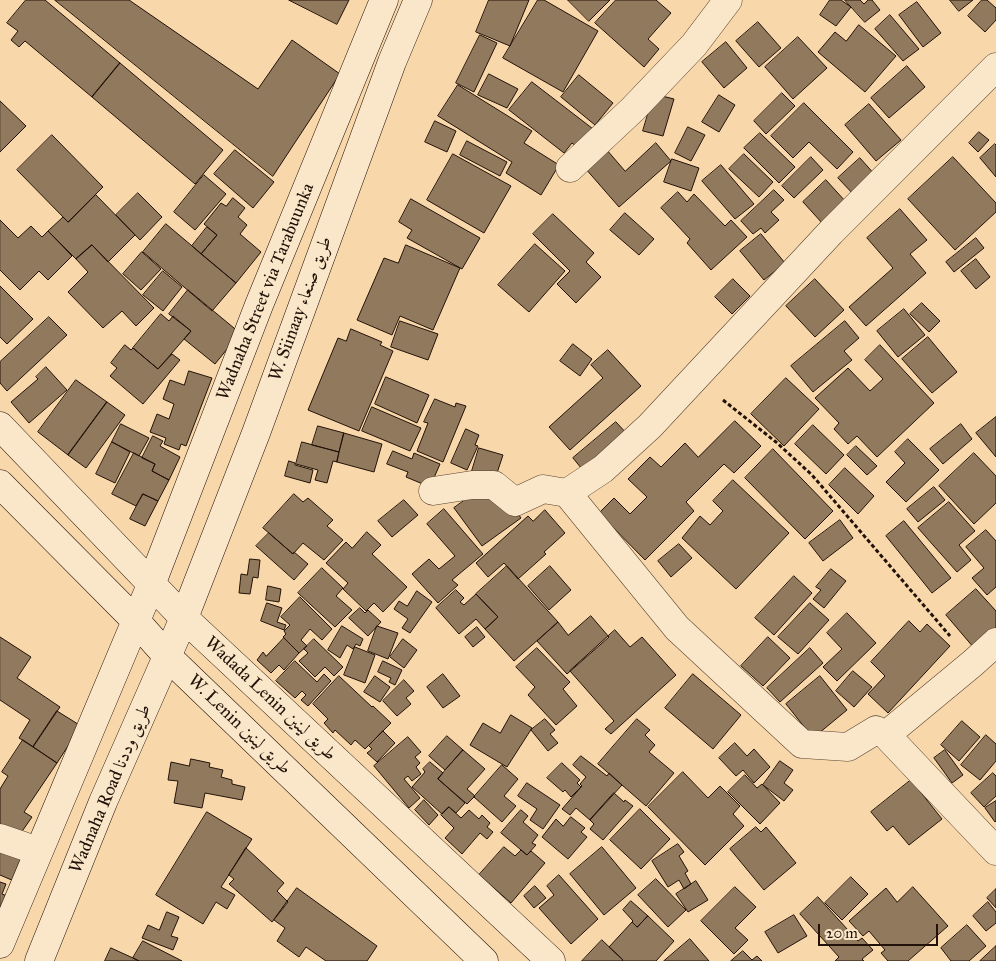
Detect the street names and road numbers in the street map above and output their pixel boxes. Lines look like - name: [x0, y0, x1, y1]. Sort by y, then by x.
- street label: Wadnaha Street via Tarabuunka: [212, 180, 320, 404]
- street label: W. Siinaay طريق صنعاء: [265, 234, 337, 384]
- street label: Wadada Lenin طريق لينين: [200, 632, 340, 766]
- street label: W. Lenin طريق لينين: [183, 670, 295, 780]
- street label: Wadnaha Road طريق وددنا: [66, 701, 156, 877]

